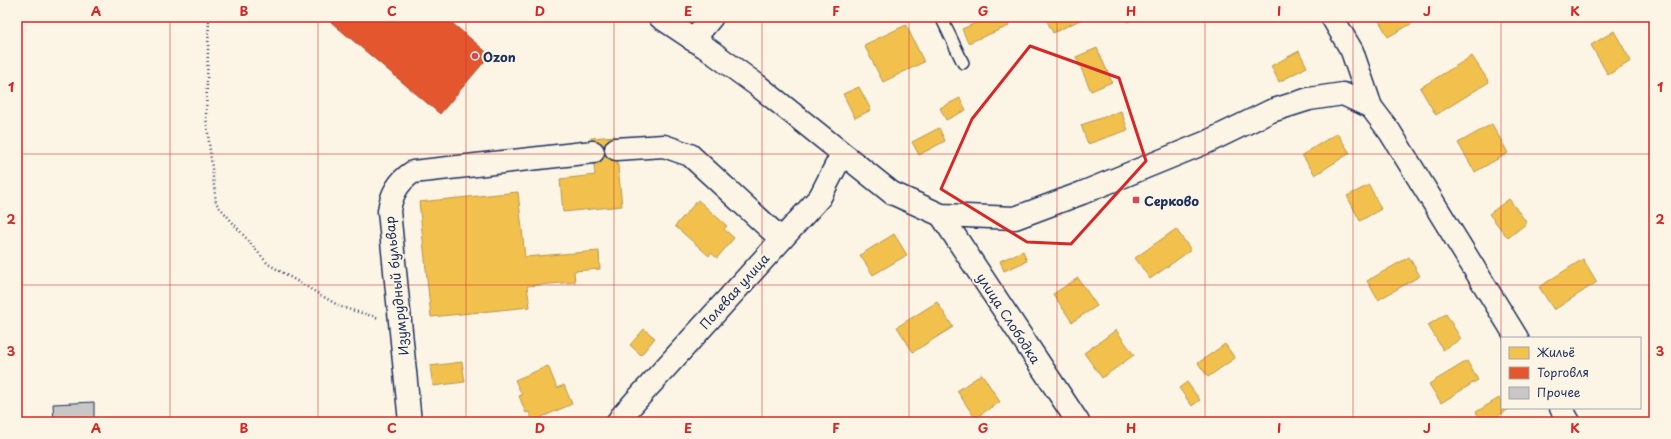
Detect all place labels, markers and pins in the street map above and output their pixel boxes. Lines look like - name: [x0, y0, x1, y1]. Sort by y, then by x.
- place label: Ozon: [483, 47, 516, 66]
- marker: Ozon: [470, 51, 480, 61]
- place label: Серково: [1144, 191, 1199, 210]
- marker: Серково: [1131, 195, 1141, 205]

